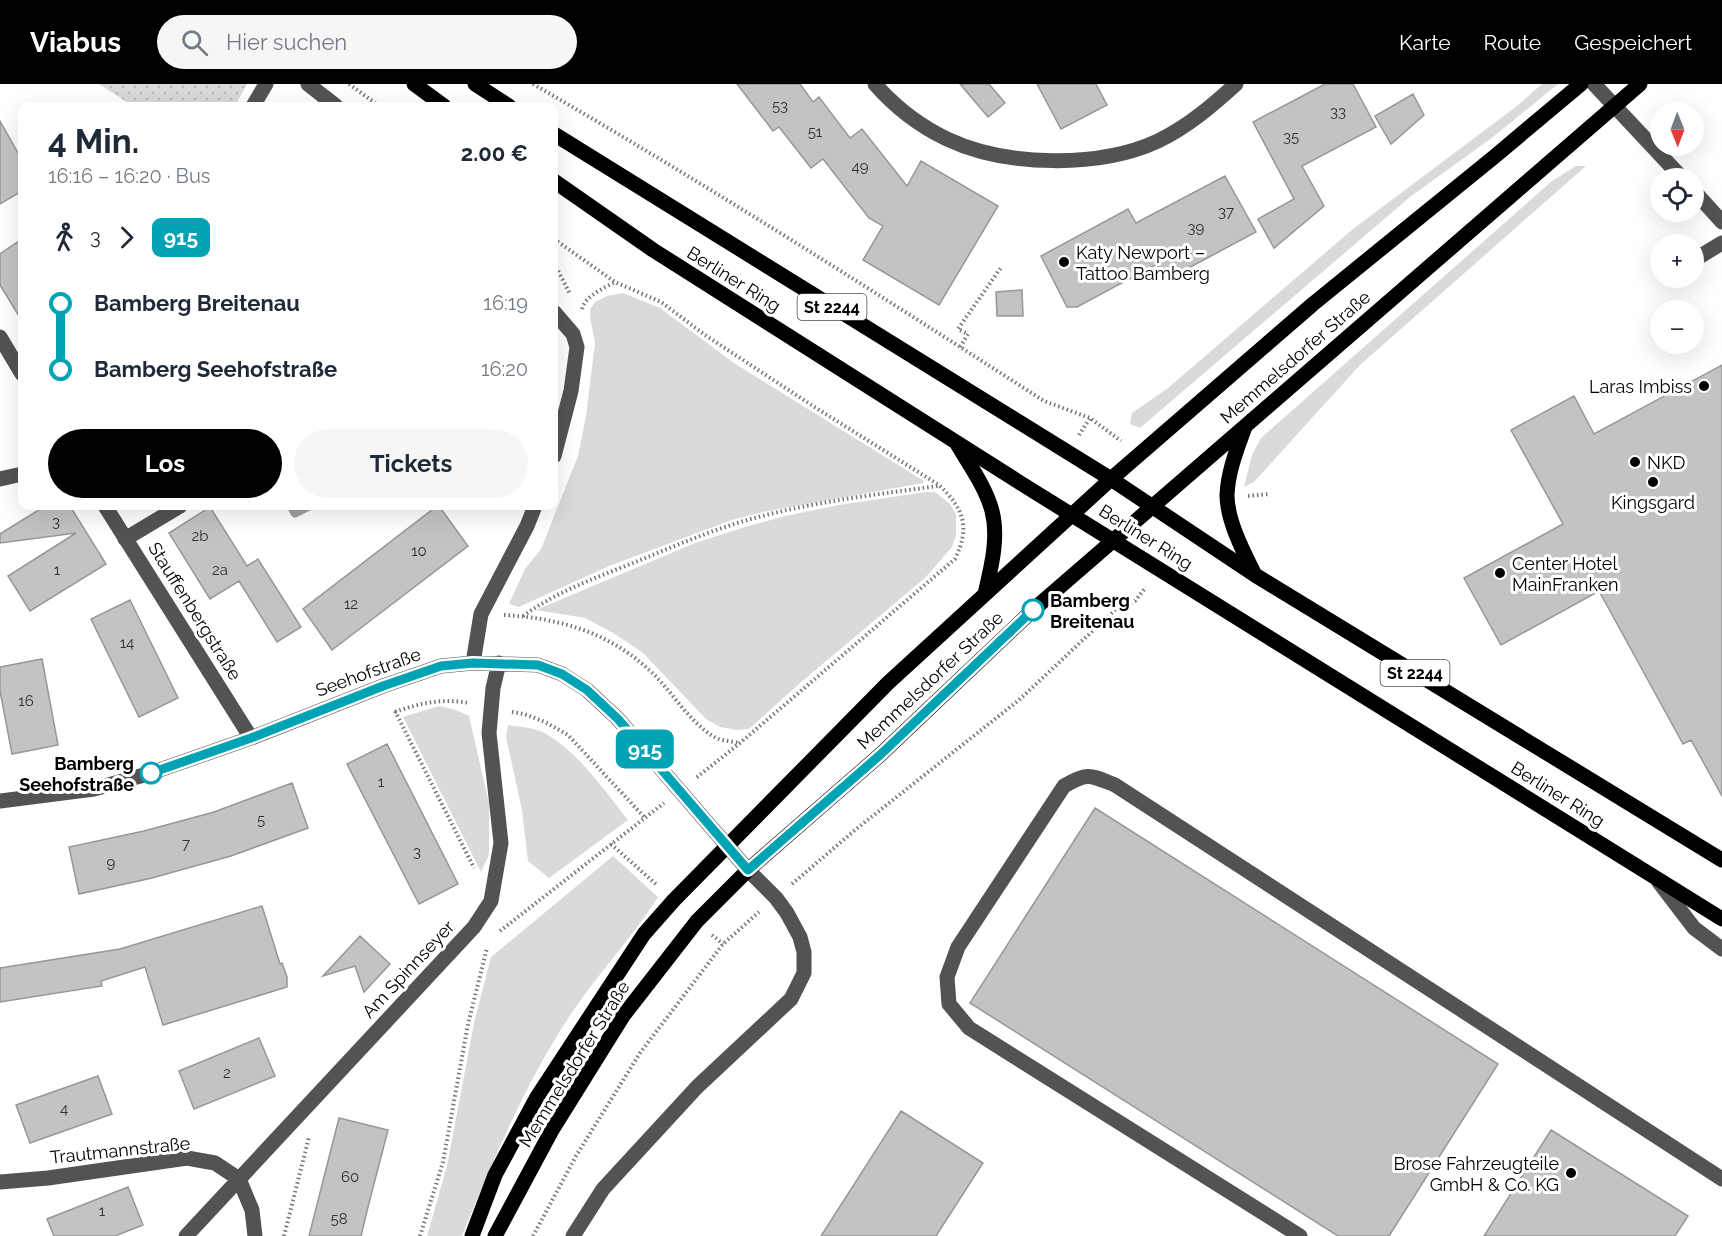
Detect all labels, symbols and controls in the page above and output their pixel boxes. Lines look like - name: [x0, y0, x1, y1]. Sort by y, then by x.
- search box: [157, 15, 577, 69]
- text: Viabus: [30, 26, 121, 59]
- icon: search: [178, 26, 211, 59]
- text: Hier suchen: [226, 29, 347, 55]
- text: Karte: [1399, 30, 1451, 55]
- text: Route: [1484, 30, 1541, 55]
- text: Gespeichert: [1574, 30, 1692, 55]
- house number: 53: [772, 97, 788, 115]
- north arrow: [1650, 102, 1704, 156]
- map controls: [1650, 102, 1704, 354]
- house number: 33: [1330, 103, 1346, 121]
- text: 4 Min.: [48, 122, 139, 161]
- house number: 51: [808, 123, 823, 141]
- house number: 35: [1283, 128, 1299, 146]
- text: 2.00 €: [461, 140, 528, 166]
- house number: 49: [852, 158, 869, 176]
- text: 16:16 – 16:20 · Bus: [48, 164, 210, 188]
- button: locate: [1650, 168, 1704, 222]
- house number: 37: [1218, 203, 1234, 221]
- house number: 39: [1188, 219, 1205, 237]
- icon: walk: [48, 221, 81, 254]
- icon: forward: [110, 221, 143, 254]
- text: 3: [90, 225, 101, 249]
- text: 915: [164, 225, 198, 250]
- button: +: [1650, 234, 1704, 288]
- street label: Berliner Ring: [683, 242, 785, 316]
- place label: Katy Newport – Tattoo Bamberg: [1076, 242, 1210, 284]
- marker: Katy Newport – Tattoo Bamberg: [1057, 255, 1071, 269]
- street label: Memmelsdorfer Straße: [1216, 286, 1375, 428]
- text: Bamberg Breitenau: [94, 290, 300, 316]
- text: 16:19: [483, 291, 528, 315]
- road number: St 2244: [798, 294, 866, 320]
- button: −: [1650, 300, 1704, 354]
- text: Bamberg Seehofstraße: [94, 356, 337, 382]
- text: 16:20: [481, 357, 528, 381]
- place label: Laras Imbiss: [1589, 376, 1692, 397]
- marker: Laras Imbiss: [1697, 379, 1711, 393]
- button: Los: [48, 429, 282, 498]
- button: Tickets: [294, 429, 528, 498]
- place label: NKD: [1647, 452, 1685, 473]
- marker: NKD: [1628, 455, 1642, 469]
- marker: Kingsgard: [1646, 475, 1660, 489]
- place label: Kingsgard: [1611, 492, 1695, 513]
- street label: Berliner Ring: [1095, 500, 1197, 574]
- house number: 3: [52, 513, 60, 531]
- house number: 2b: [191, 527, 209, 545]
- street label: Stauffenbergstraße: [144, 538, 246, 684]
- house number: 10: [411, 542, 427, 560]
- place label: Center Hotel MainFranken: [1512, 553, 1619, 595]
- house number: 1: [54, 561, 61, 579]
- house number: 2a: [212, 561, 228, 579]
- marker: Center Hotel MainFranken: [1493, 566, 1507, 580]
- place label: Bamberg Breitenau: [1050, 590, 1134, 632]
- house number: 12: [344, 595, 358, 613]
- marker: Bamberg Breitenau: [1022, 599, 1044, 621]
- street label: Memmelsdorfer Straße: [853, 607, 1008, 753]
- house number: 14: [120, 634, 134, 652]
- street label: Seehofstraße: [313, 643, 424, 701]
- road number: St 2244: [1380, 660, 1450, 686]
- house number: 16: [18, 692, 34, 710]
- line badge: 915: [610, 730, 680, 768]
- text: 915: [628, 737, 662, 762]
- place label: Bamberg Seehofstraße: [19, 753, 134, 795]
- street label: Berliner Ring: [1507, 757, 1609, 831]
- marker: Bamberg Seehofstraße: [140, 762, 162, 784]
- house number: 1: [378, 773, 385, 791]
- house number: 5: [257, 811, 265, 829]
- house number: 7: [182, 835, 190, 853]
- house number: 3: [413, 843, 421, 861]
- house number: 9: [107, 854, 116, 872]
- street label: Am Spinnseyer: [358, 915, 459, 1022]
- street label: Memmelsdorfer Straße: [514, 977, 634, 1151]
- house number: 2: [223, 1064, 231, 1082]
- house number: 4: [60, 1100, 68, 1118]
- street label: Trautmannstraße: [49, 1132, 192, 1168]
- place label: Brose Fahrzeugteile GmbH & Co. KG: [1394, 1153, 1559, 1195]
- marker: Brose Fahrzeugteile GmbH & Co. KG: [1564, 1166, 1578, 1180]
- house number: 60: [341, 1168, 359, 1186]
- house number: 1: [99, 1202, 106, 1220]
- house number: 58: [330, 1210, 348, 1228]

